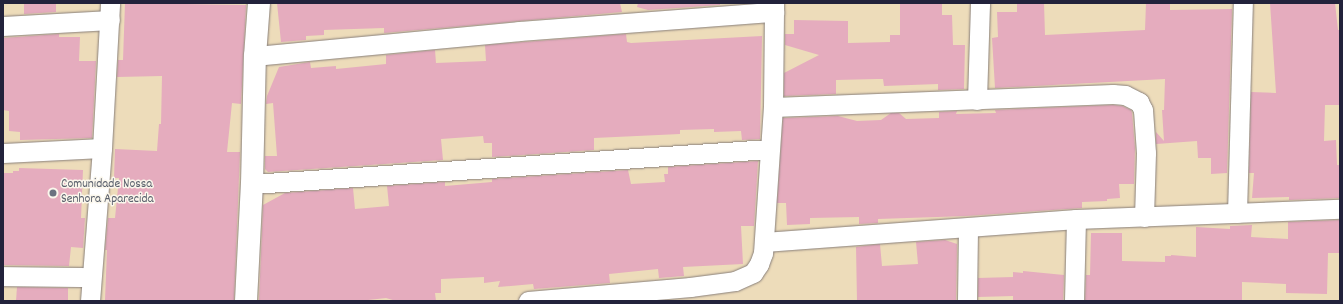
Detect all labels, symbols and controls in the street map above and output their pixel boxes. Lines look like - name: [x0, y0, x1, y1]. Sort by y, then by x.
- place label: Comunidade Nossa Senhora Aparecida: [61, 178, 154, 209]
- marker: Comunidade Nossa Senhora Aparecida: [48, 188, 58, 198]

